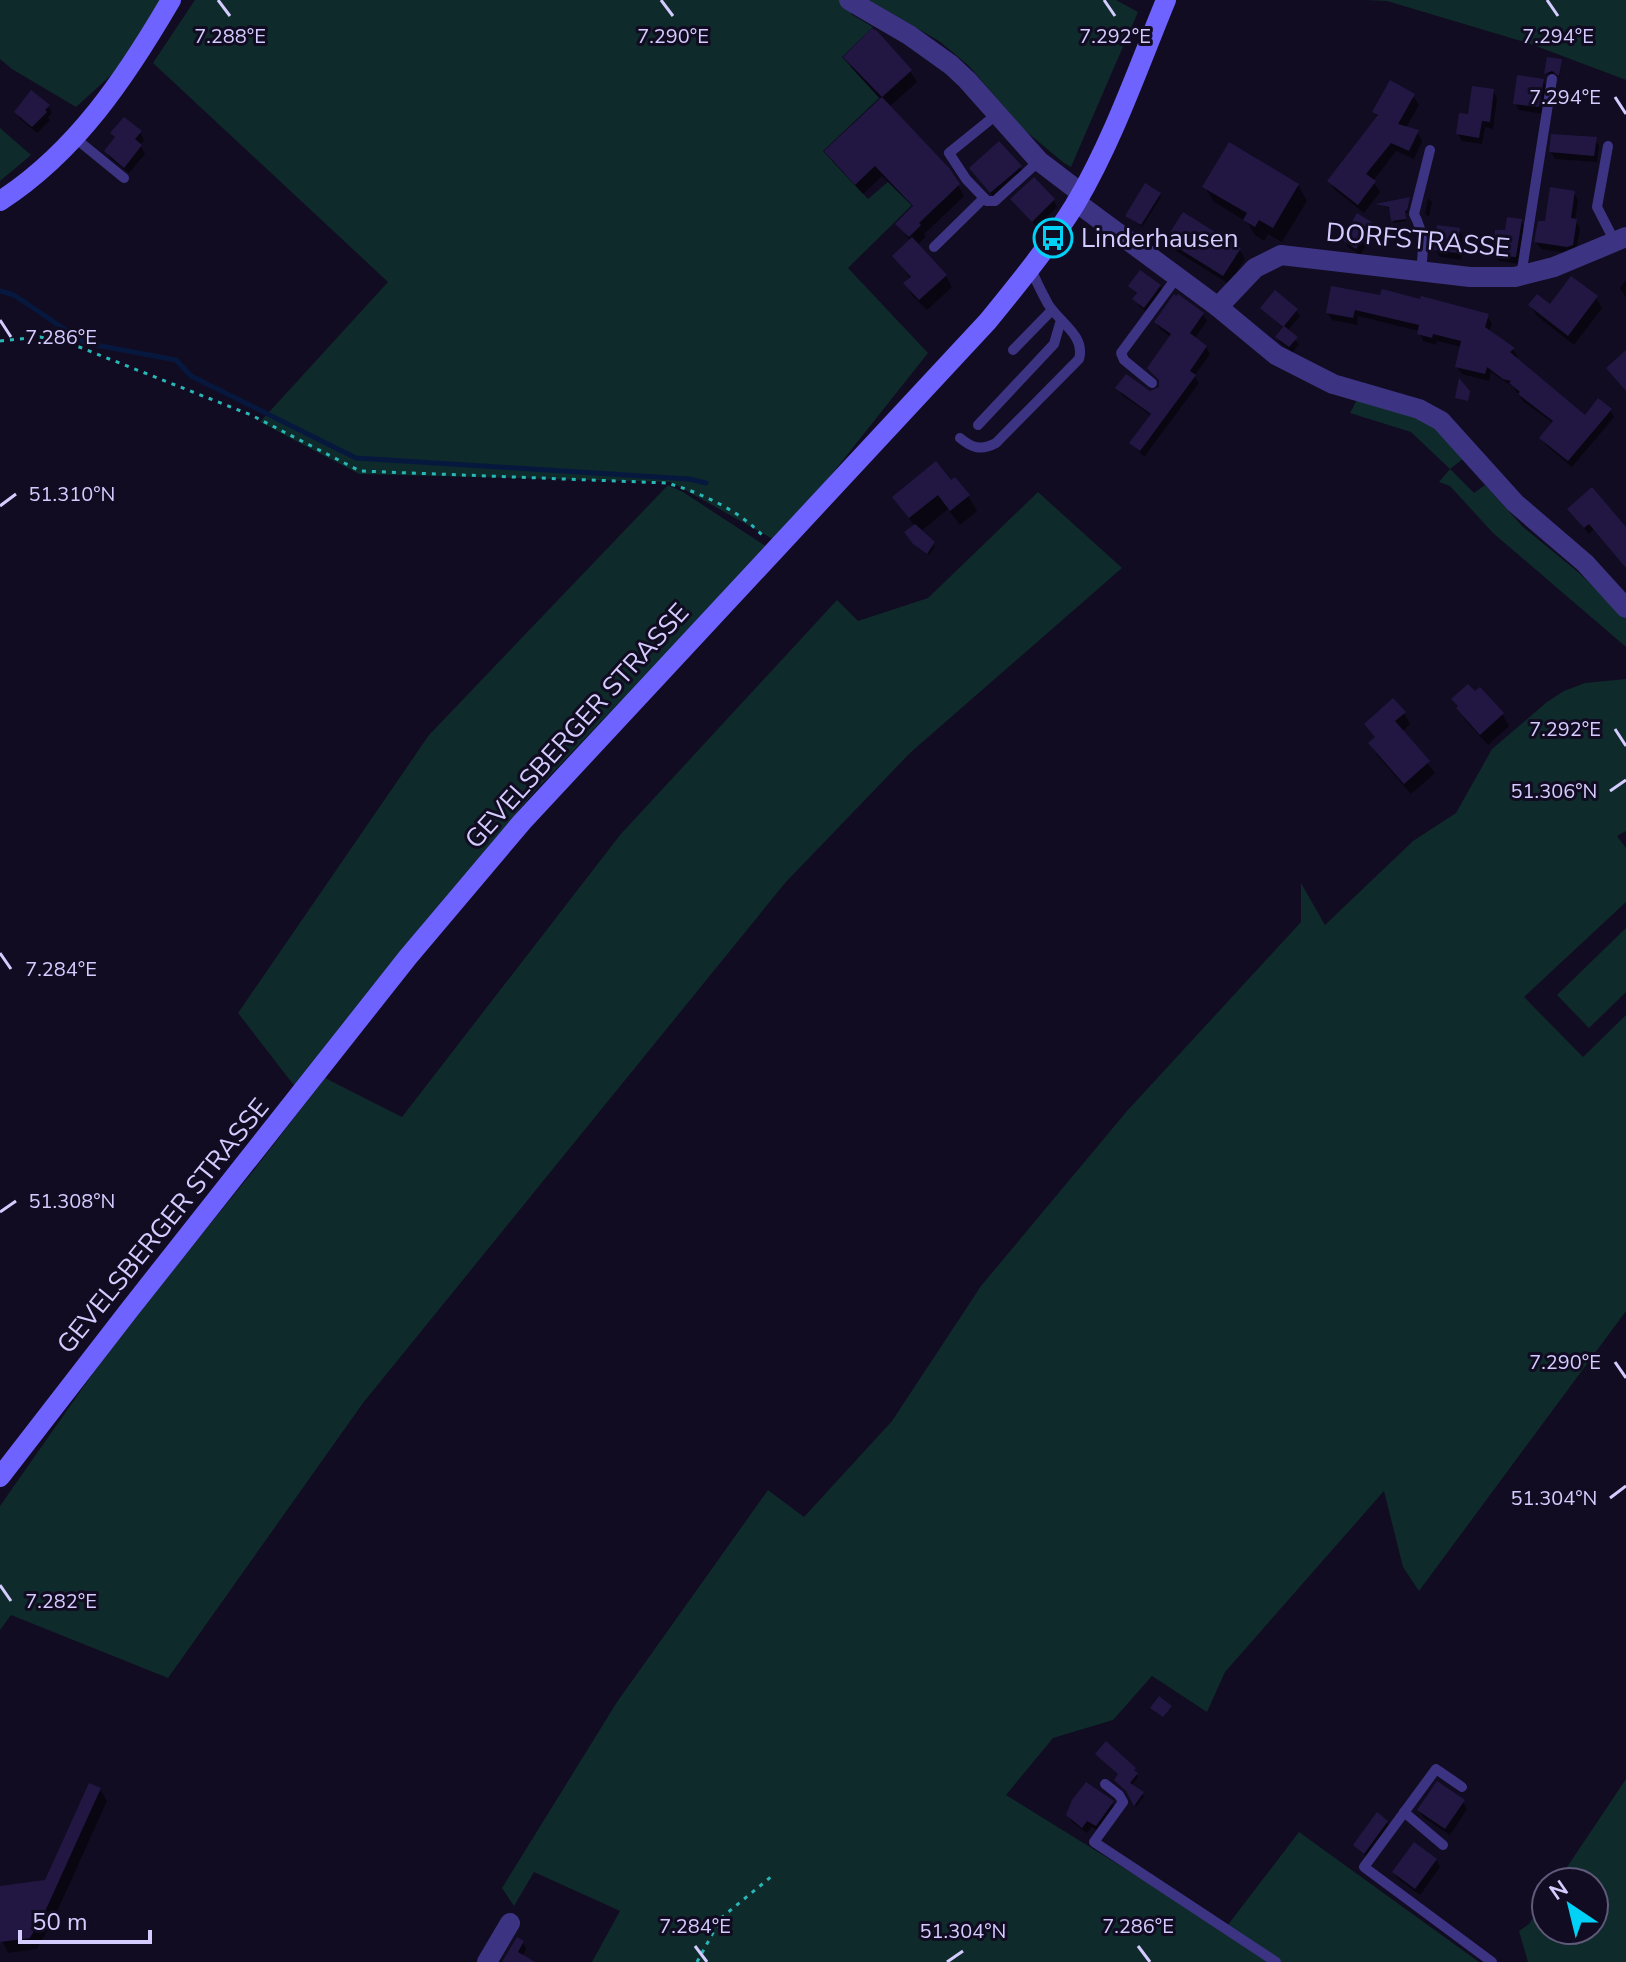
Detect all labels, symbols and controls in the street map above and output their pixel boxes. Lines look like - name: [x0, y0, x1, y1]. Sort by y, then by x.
- text: 7.288°E: [194, 23, 266, 50]
- text: 7.290°E: [637, 23, 709, 50]
- text: 7.292°E: [1079, 23, 1151, 50]
- text: 7.294°E: [1522, 23, 1594, 50]
- text: 7.294°E: [1529, 84, 1601, 111]
- street label: DORFSTRASSE: [1325, 215, 1511, 265]
- bus stop icon: Linderhausen: [1032, 217, 1074, 259]
- place label: Linderhausen: [1081, 221, 1238, 256]
- text: 7.286°E: [25, 324, 97, 351]
- text: 51.310°N: [29, 481, 115, 508]
- street label: GEVELSBERGER STRASSE: [457, 596, 697, 856]
- text: 7.292°E: [1529, 716, 1601, 743]
- text: 51.306°N: [1511, 778, 1597, 805]
- text: 7.284°E: [25, 956, 97, 983]
- street label: GEVELSBERGER STRASSE: [49, 1091, 277, 1361]
- text: 51.308°N: [29, 1188, 115, 1215]
- text: 7.290°E: [1529, 1349, 1601, 1376]
- text: 51.304°N: [1511, 1485, 1597, 1512]
- text: 7.282°E: [25, 1588, 97, 1615]
- north arrow: [1530, 1866, 1610, 1946]
- text: N: [1544, 1873, 1574, 1907]
- scale bar: [20, 1894, 150, 1944]
- text: 50 m: [32, 1906, 88, 1938]
- text: 7.284°E: [659, 1913, 731, 1940]
- text: 7.286°E: [1102, 1913, 1174, 1940]
- text: 51.304°N: [920, 1918, 1006, 1945]

